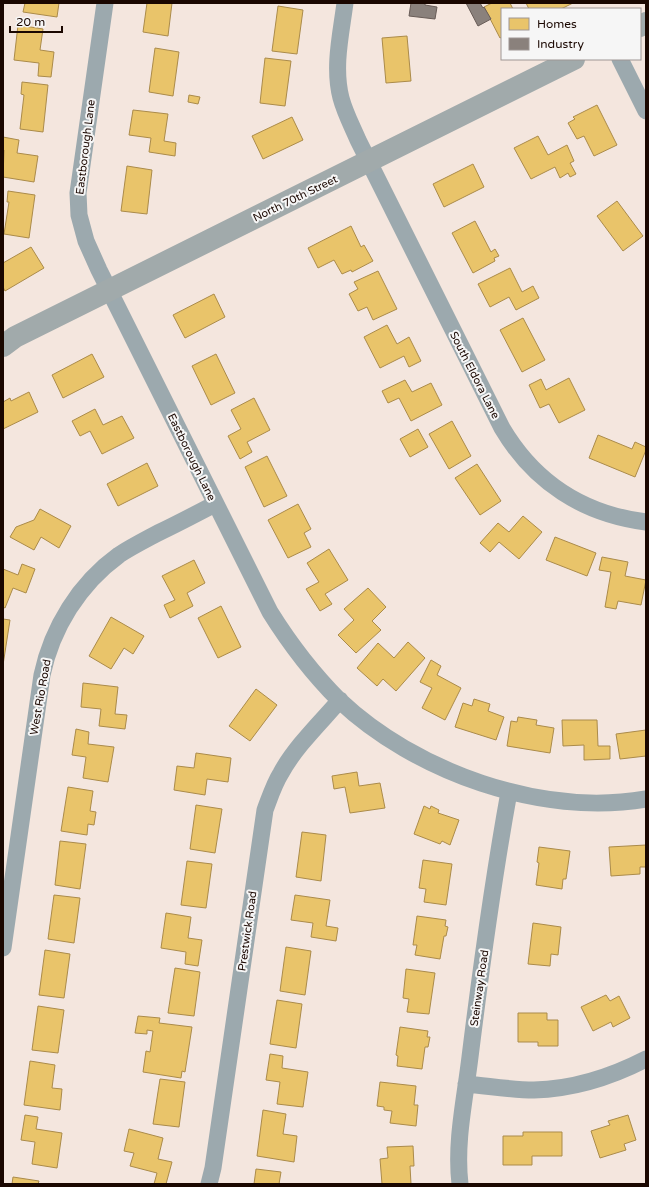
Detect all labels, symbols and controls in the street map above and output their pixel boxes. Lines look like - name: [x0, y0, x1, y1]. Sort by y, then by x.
- scale bar: [10, 8, 62, 34]
- legend: [501, 8, 641, 60]
- text: 20 m: [16, 15, 45, 29]
- text: Homes: [537, 17, 577, 31]
- text: Industry: [537, 37, 584, 51]
- street label: Eastborough Lane: [73, 99, 98, 195]
- street label: North 70th Street: [251, 172, 340, 225]
- street label: South Eldora Lane: [447, 330, 502, 421]
- street label: Eastborough Lane: [165, 411, 218, 503]
- street label: West Rio Road: [27, 658, 54, 736]
- street label: Prestwick Road: [235, 890, 260, 972]
- street label: Steinway Road: [468, 949, 491, 1027]

